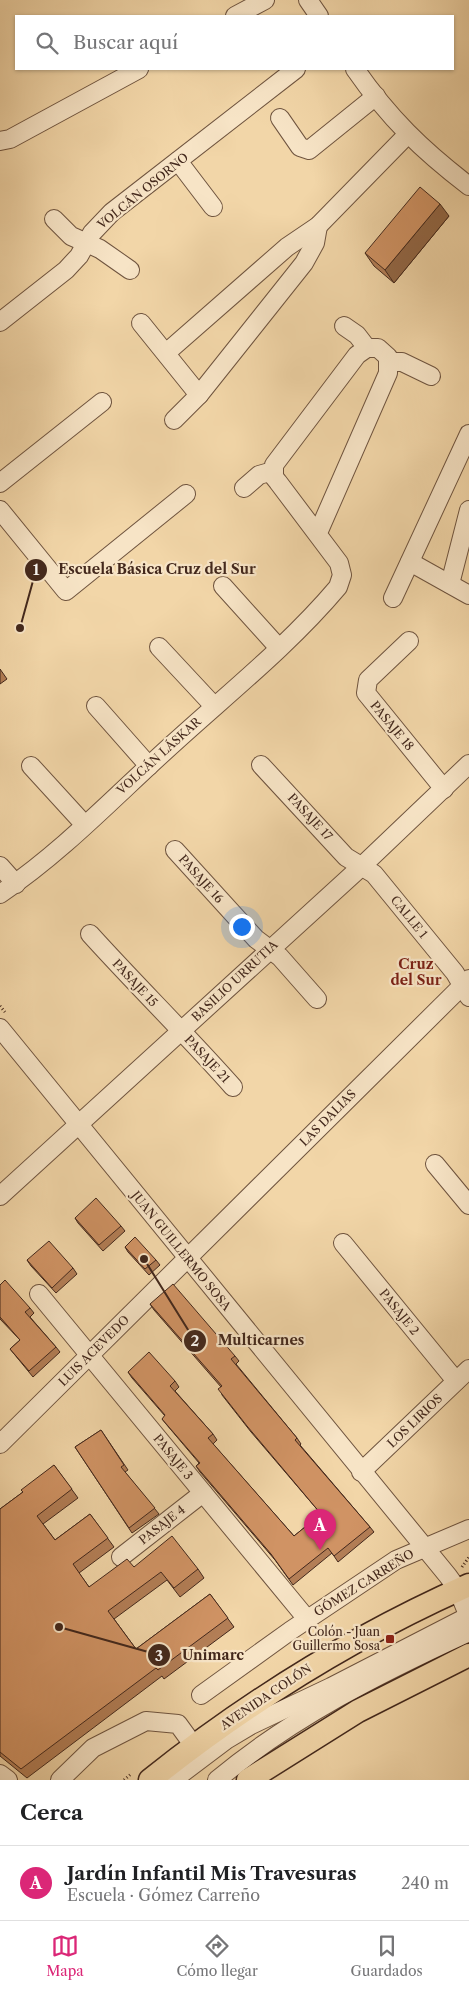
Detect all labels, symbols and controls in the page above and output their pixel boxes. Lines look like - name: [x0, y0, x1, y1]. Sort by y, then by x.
- search box: [15, 15, 454, 70]
- icon: search: [33, 29, 61, 57]
- text: Buscar aquí: [73, 31, 178, 54]
- street label: VOLCÁN OSORNO: [93, 148, 191, 233]
- callout: Escuela Básica Cruz del Sur: [23, 555, 266, 584]
- text: 1: [33, 560, 40, 579]
- text: Escuela Básica Cruz del Sur: [58, 560, 256, 578]
- street label: PASAJE 18: [367, 698, 417, 753]
- street label: VOLCÁN LÁSKAR: [112, 712, 205, 798]
- street label: PASAJE 17: [285, 790, 336, 843]
- street label: PASAJE 16: [176, 851, 227, 906]
- street label: CALLE 1: [388, 892, 431, 941]
- your location: [229, 914, 255, 940]
- street label: BASILIO URRUTIA: [188, 936, 282, 1024]
- district label: Cruz del Sur: [390, 955, 442, 989]
- street label: PASAJE 15: [110, 956, 161, 1009]
- street label: PASAJE 21: [182, 1032, 233, 1086]
- street label: LAS DALIAS: [296, 1086, 359, 1149]
- street label: JUAN GUILLERMO SOSA: [127, 1186, 235, 1314]
- street label: PASAJE 2: [376, 1286, 422, 1338]
- street label: LUIS ACEVEDO: [55, 1312, 132, 1389]
- callout: Multicarnes: [183, 1326, 314, 1355]
- text: 2: [191, 1331, 200, 1350]
- text: Multicarnes: [218, 1331, 304, 1349]
- street label: LOS LIRIOS: [384, 1391, 445, 1451]
- street label: PASAJE 3: [150, 1431, 196, 1483]
- street label: PASAJE 4: [136, 1502, 188, 1547]
- pin: A: [304, 1509, 336, 1550]
- street label: GÓMEZ CARREÑO: [310, 1545, 416, 1619]
- place label: Colón - Juan Guillermo Sosa: [293, 1624, 381, 1653]
- marker: Colón - Juan Guillermo Sosa: [384, 1633, 396, 1645]
- callout: Unimarc: [147, 1641, 254, 1670]
- text: 3: [155, 1646, 163, 1665]
- text: Unimarc: [182, 1646, 244, 1664]
- street label: AVENIDA COLÓN: [216, 1660, 314, 1733]
- text: Cerca: [20, 1800, 83, 1825]
- text: Jardín Infantil Mis Travesuras: [67, 1862, 357, 1885]
- text: A: [30, 1873, 42, 1893]
- text: 240 m: [401, 1873, 449, 1893]
- text: Escuela · Gómez Carreño: [67, 1885, 260, 1905]
- tab: Mapa: [46, 1932, 84, 1980]
- tab: Cómo llegar: [176, 1932, 258, 1980]
- tab: Guardados: [351, 1932, 423, 1980]

